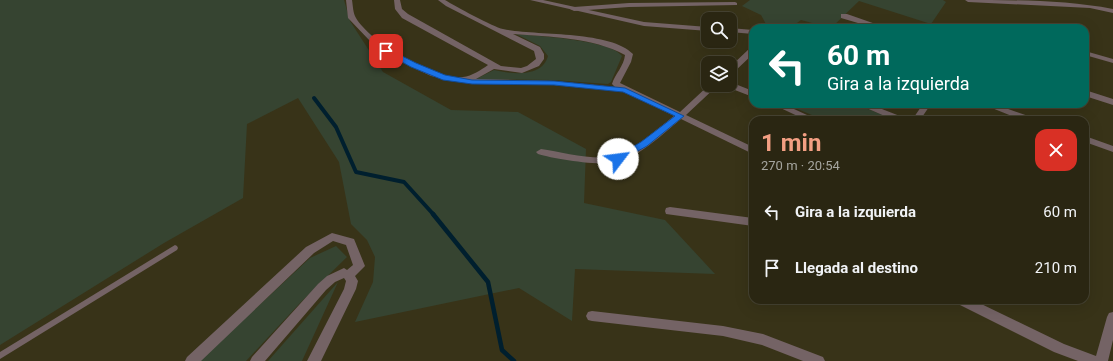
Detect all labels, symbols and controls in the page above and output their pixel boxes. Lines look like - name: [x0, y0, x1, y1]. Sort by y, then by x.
- map controls: [701, 12, 737, 92]
- button: search: [701, 12, 737, 48]
- pin: [369, 34, 403, 68]
- text: 60 m: [827, 39, 890, 72]
- icon: arrive: [375, 40, 397, 62]
- icon: left: [761, 40, 813, 92]
- button: layers: [701, 56, 737, 92]
- text: Gira a la izquierda: [827, 73, 970, 94]
- text: 1 min: [761, 129, 821, 157]
- button: close: [1035, 129, 1077, 171]
- position arrow: [597, 138, 639, 180]
- text: 270 m · 20:54: [761, 158, 840, 173]
- icon: left: [761, 201, 783, 223]
- text: Gira a la izquierda: [795, 203, 916, 221]
- text: 60 m: [1043, 203, 1077, 221]
- icon: arrive: [761, 257, 783, 279]
- text: Llegada al destino: [795, 259, 918, 277]
- text: 210 m: [1035, 259, 1077, 277]

